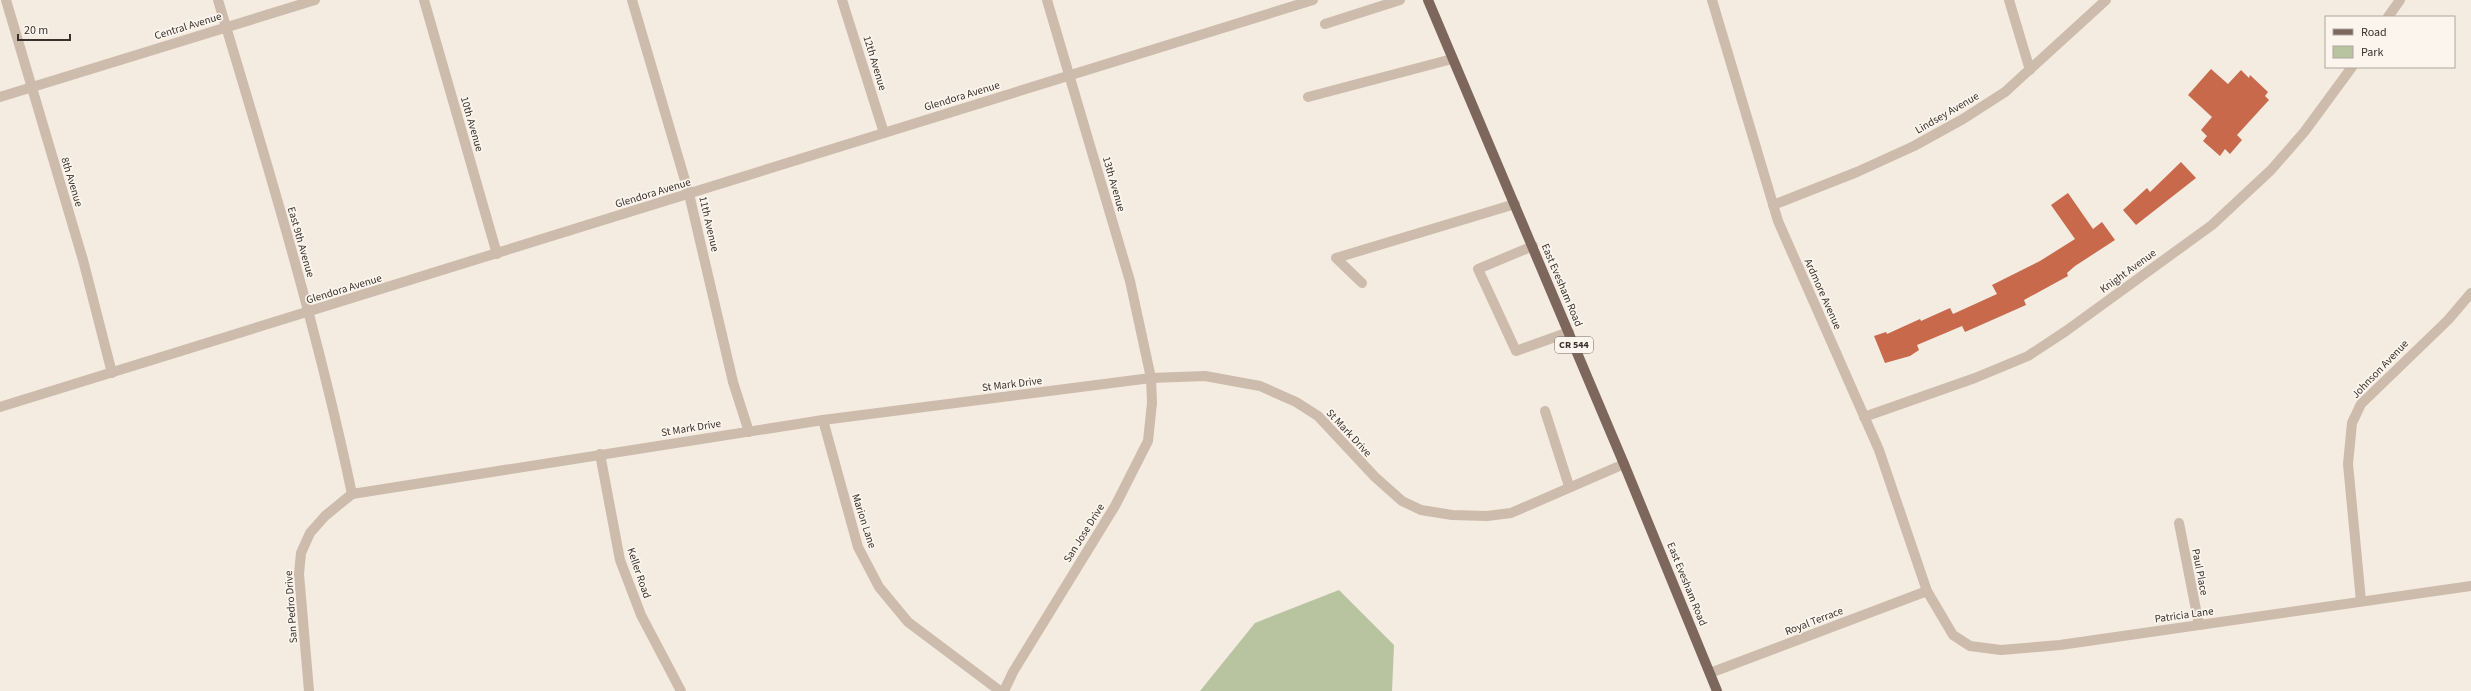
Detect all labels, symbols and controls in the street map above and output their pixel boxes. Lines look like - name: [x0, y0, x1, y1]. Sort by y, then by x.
- street label: Central Avenue: [153, 9, 224, 43]
- scale bar: [18, 16, 70, 42]
- legend: [2325, 16, 2455, 68]
- text: 20 m: [24, 22, 48, 39]
- text: Road: [2361, 24, 2387, 41]
- street label: 12th Avenue: [860, 34, 891, 93]
- text: Park: [2361, 44, 2383, 61]
- street label: Glendora Avenue: [922, 77, 1002, 115]
- street label: Lindsey Avenue: [1912, 88, 1982, 137]
- street label: 10th Avenue: [457, 95, 487, 154]
- street label: 8th Avenue: [57, 155, 87, 209]
- street label: 13th Avenue: [1099, 155, 1129, 214]
- street label: Glendora Avenue: [613, 174, 693, 212]
- street label: 11th Avenue: [695, 195, 723, 254]
- street label: East 9th Avenue: [284, 205, 318, 280]
- street label: East Evesham Road: [1538, 241, 1586, 329]
- street label: Knight Avenue: [2097, 245, 2160, 297]
- street label: Ardmore Avenue: [1801, 256, 1846, 332]
- street label: Glendora Avenue: [304, 270, 384, 308]
- street label: Johnson Avenue: [2348, 336, 2412, 402]
- road number: CR 544: [1555, 337, 1593, 353]
- street label: St Mark Drive: [981, 373, 1043, 395]
- street label: St Mark Drive: [1323, 406, 1375, 461]
- street label: St Mark Drive: [660, 416, 723, 440]
- street label: Marion Lane: [848, 492, 880, 551]
- street label: San Jose Drive: [1060, 500, 1108, 565]
- street label: East Evesham Road: [1663, 540, 1711, 628]
- street label: Keller Road: [623, 546, 655, 600]
- street label: Paul Place: [2188, 547, 2212, 597]
- street label: San Pedro Drive: [281, 570, 301, 644]
- street label: Royal Terrace: [1783, 603, 1846, 639]
- street label: Patricia Lane: [2154, 603, 2215, 627]

